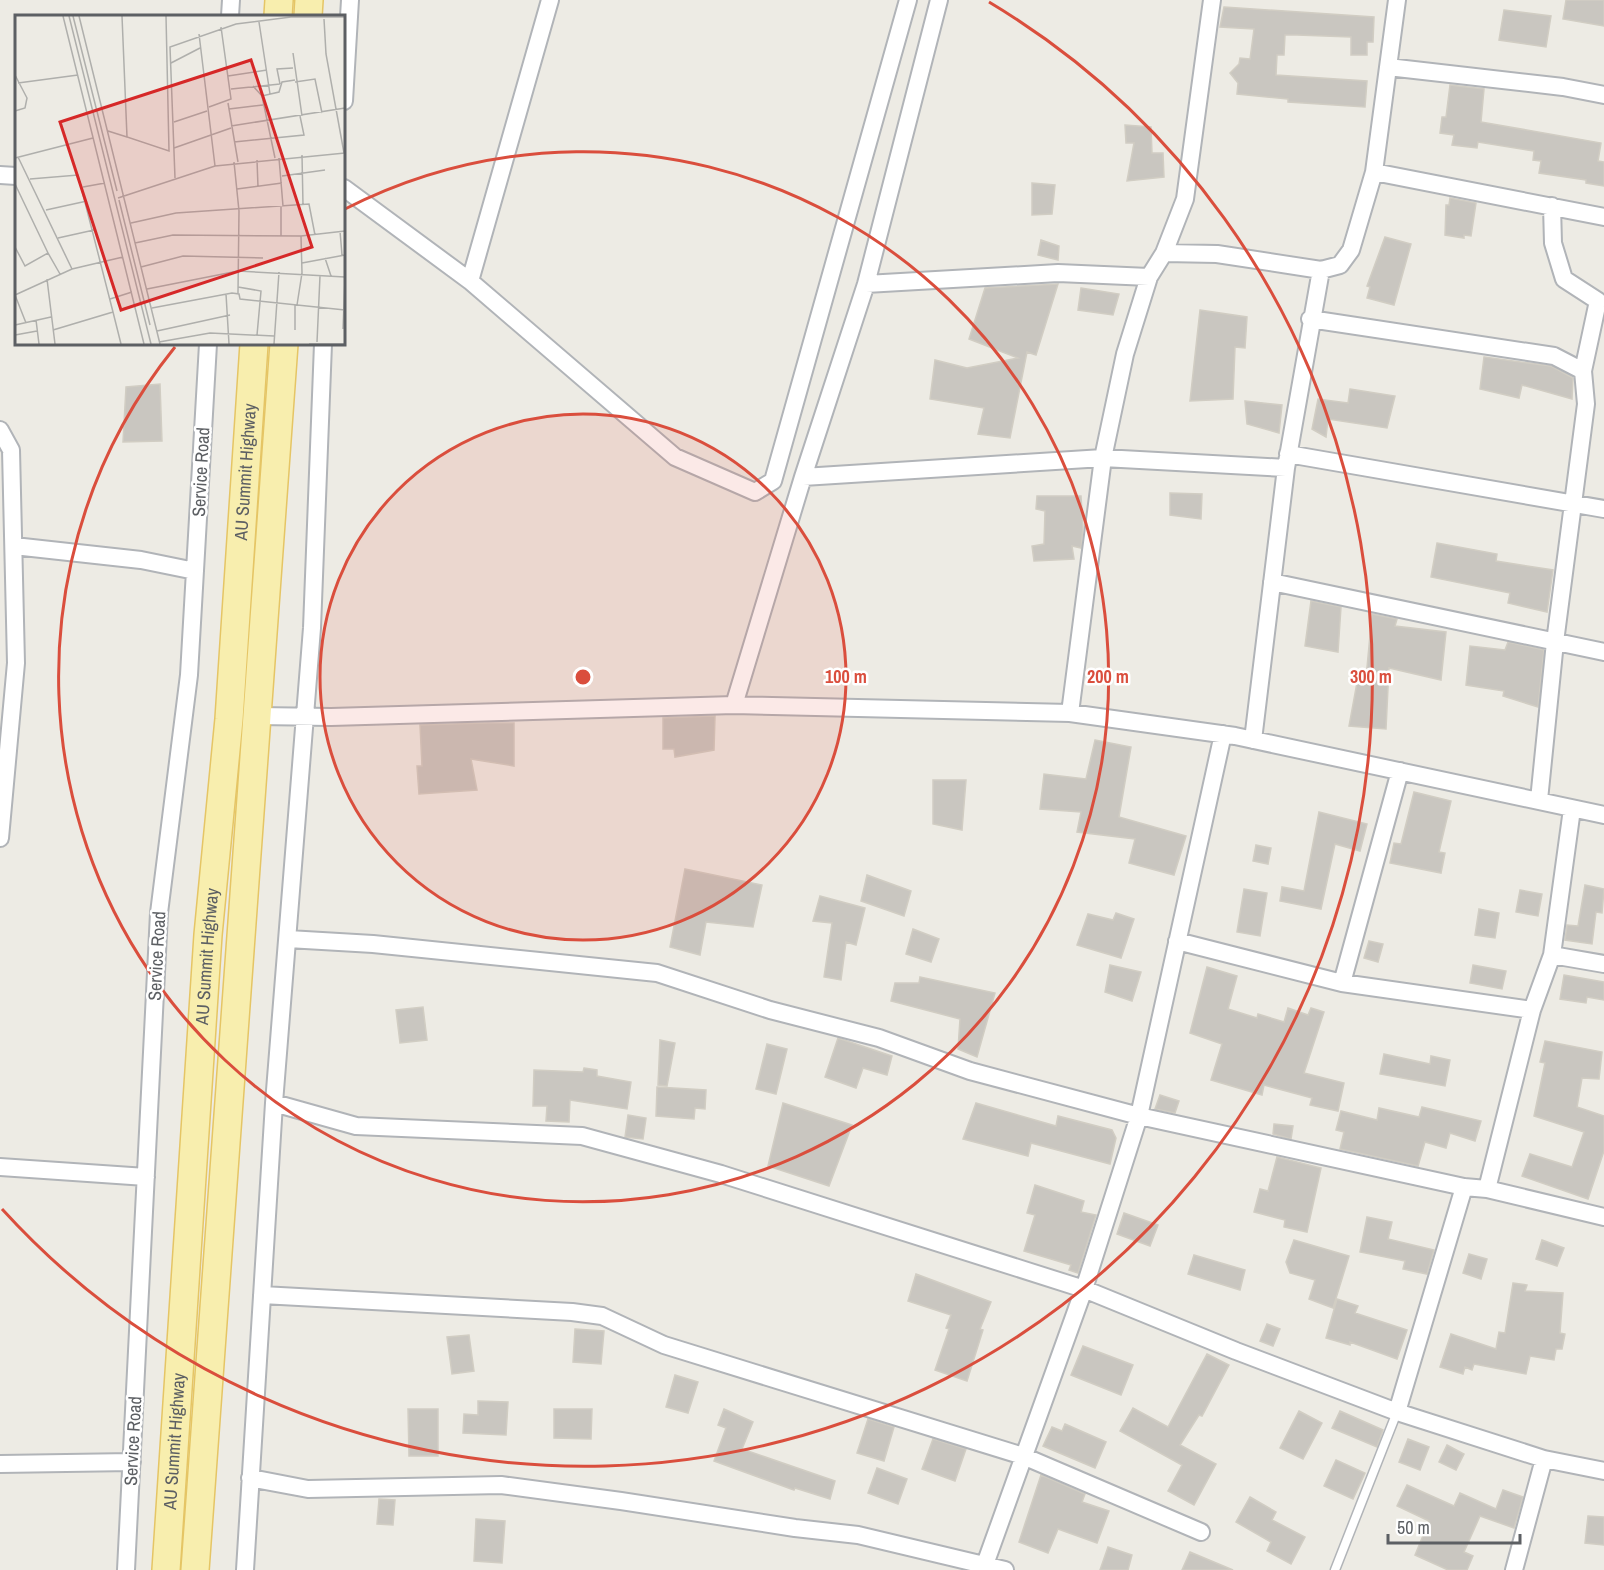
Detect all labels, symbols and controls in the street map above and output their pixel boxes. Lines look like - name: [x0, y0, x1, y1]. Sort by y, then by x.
- inset map: [15, 15, 345, 345]
- street label: AU Summit Highway: [228, 402, 262, 542]
- street label: Service Road: [186, 427, 215, 517]
- text: 100 m: [825, 664, 867, 689]
- text: 200 m: [1087, 664, 1129, 689]
- text: 300 m: [1350, 664, 1392, 689]
- centre of rings: [573, 667, 593, 687]
- street label: AU Summit Highway: [189, 886, 225, 1027]
- street label: Service Road: [142, 911, 171, 1001]
- street label: AU Summit Highway: [157, 1371, 191, 1511]
- street label: Service Road: [118, 1396, 147, 1486]
- scale bar: [1388, 1507, 1520, 1545]
- text: 50 m: [1397, 1515, 1430, 1540]

